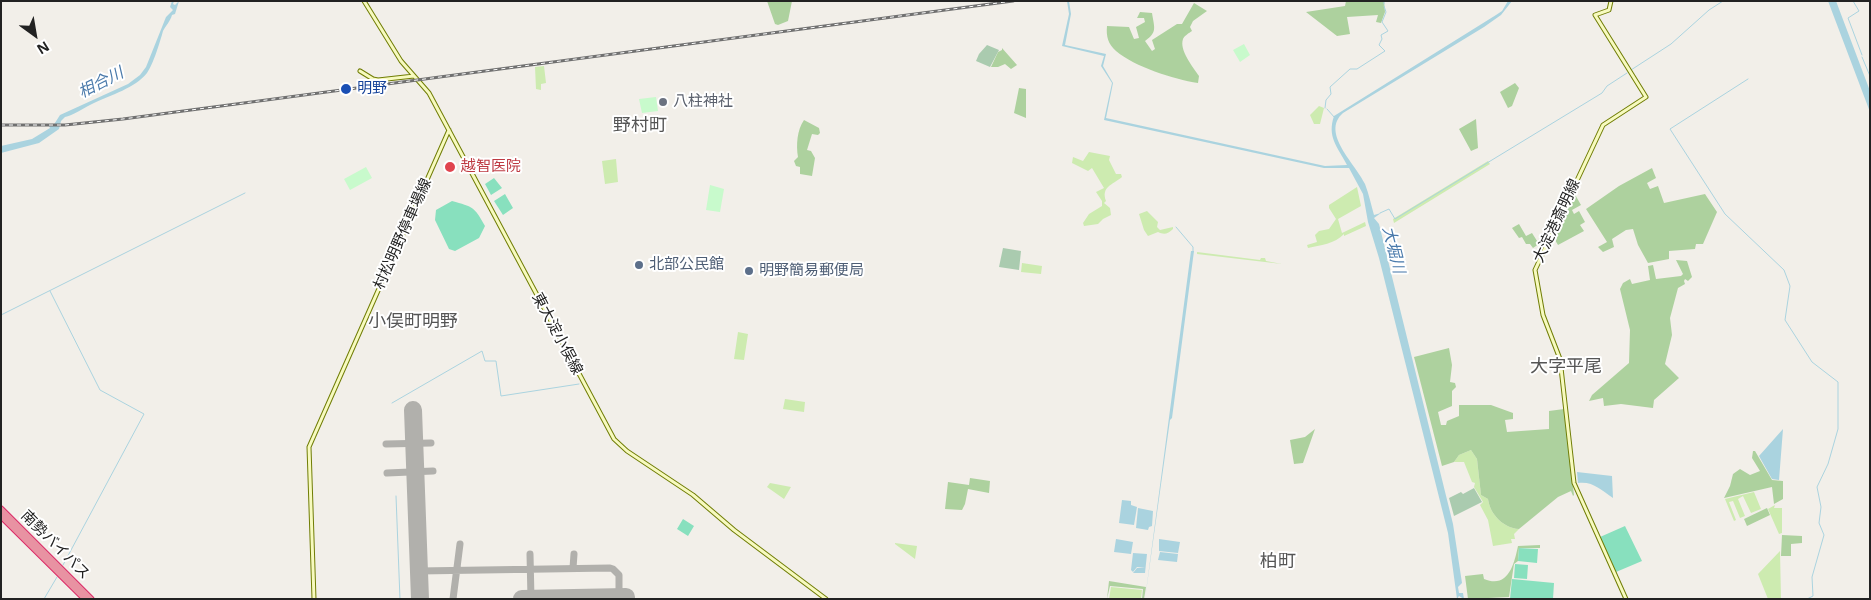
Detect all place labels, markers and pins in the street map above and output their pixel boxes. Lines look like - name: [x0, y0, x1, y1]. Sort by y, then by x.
- place label: 明野: [357, 80, 387, 98]
- marker: 明野: [339, 82, 353, 96]
- place label: 八柱神社: [673, 93, 733, 111]
- marker: 八柱神社: [657, 96, 669, 108]
- place label: 越智医院: [461, 158, 521, 176]
- marker: 越智医院: [443, 160, 457, 174]
- place label: 北部公民館: [649, 256, 724, 274]
- marker: 北部公民館: [633, 259, 645, 271]
- place label: 明野簡易郵便局: [759, 262, 864, 280]
- marker: 明野簡易郵便局: [743, 265, 755, 277]

